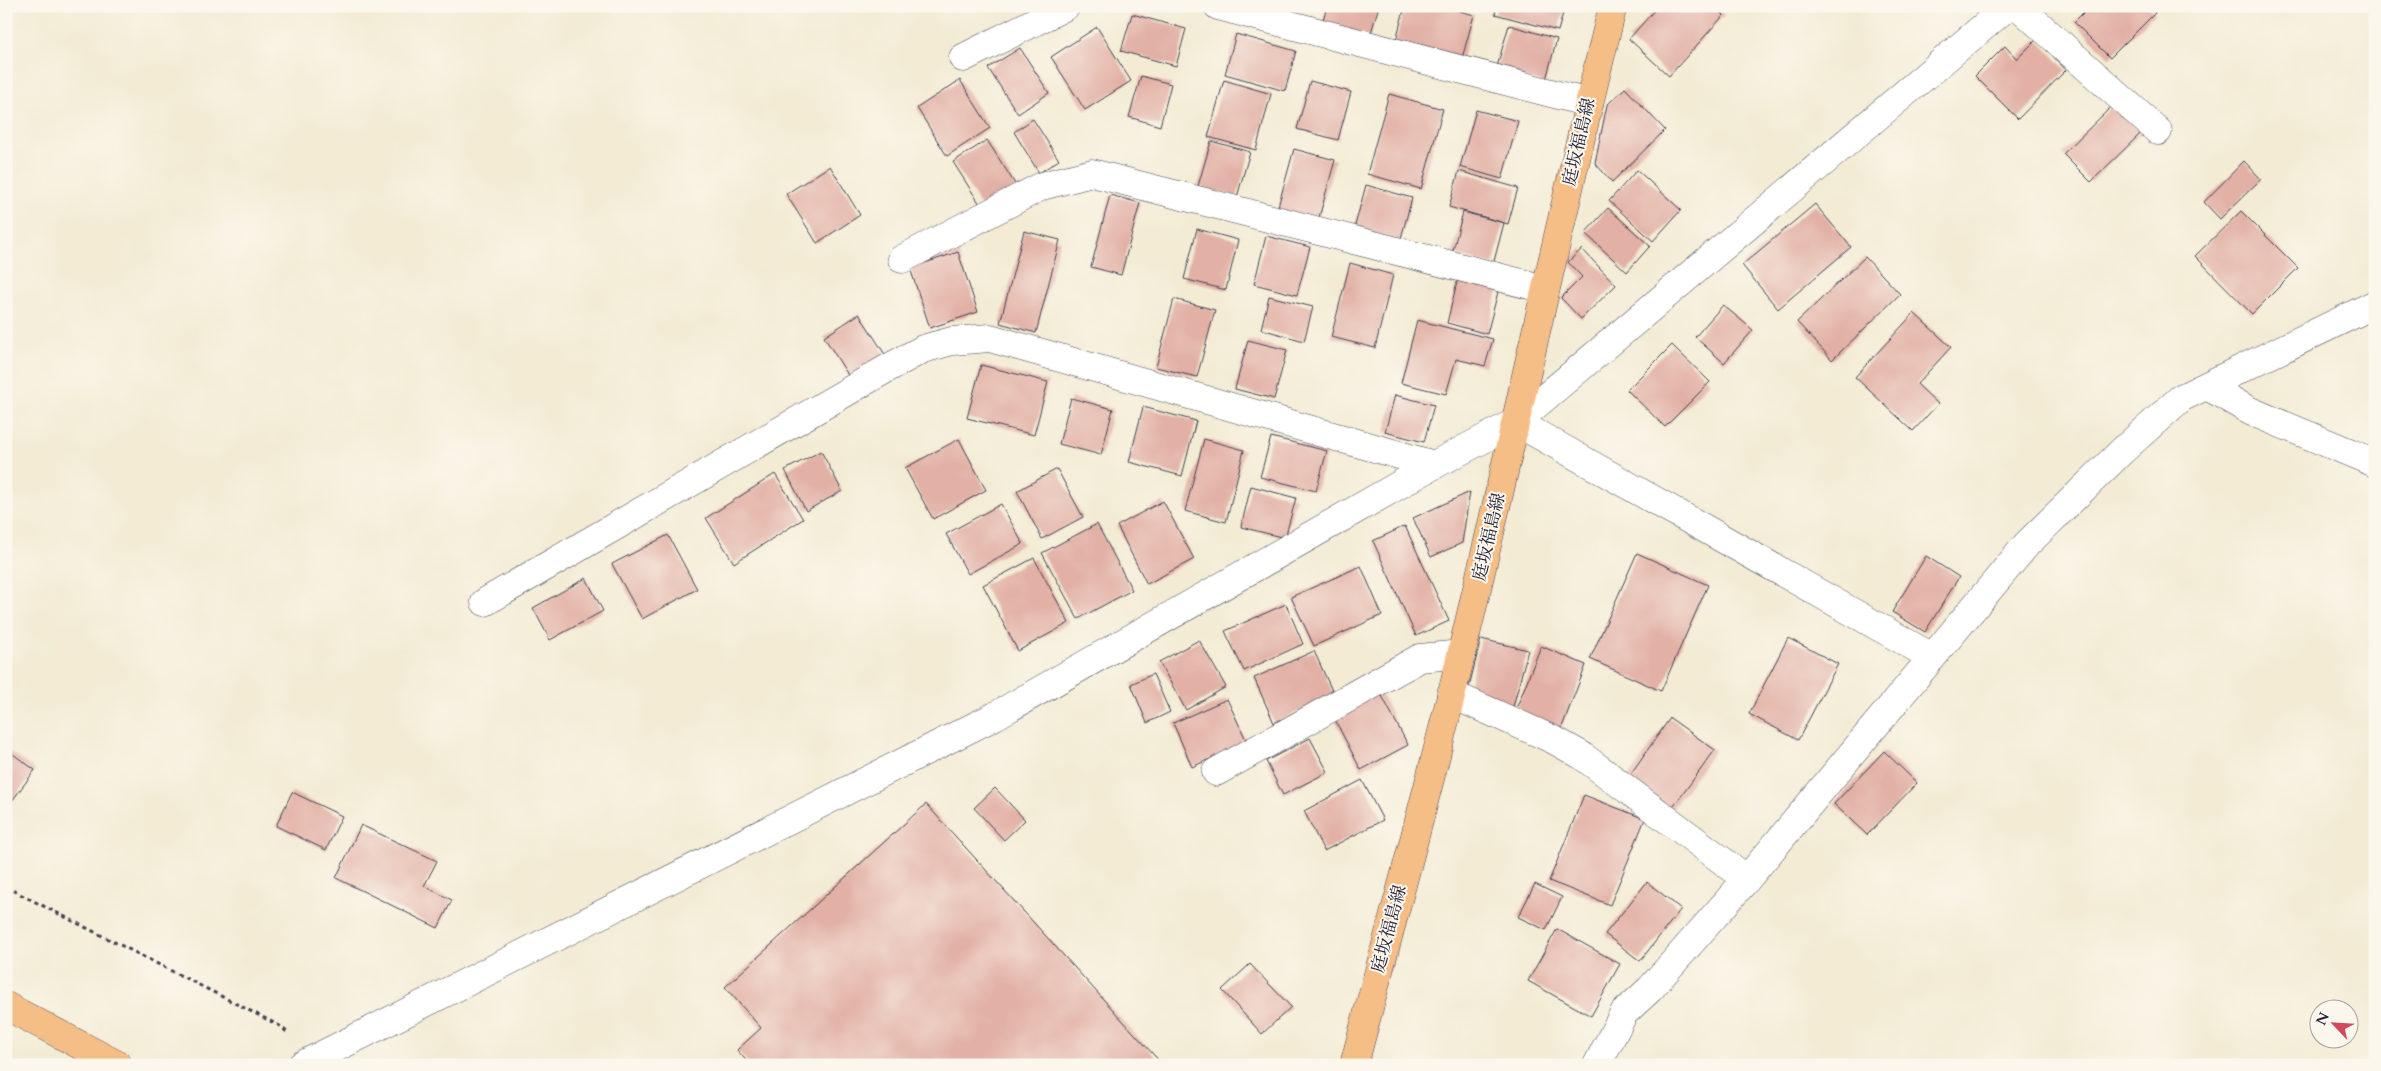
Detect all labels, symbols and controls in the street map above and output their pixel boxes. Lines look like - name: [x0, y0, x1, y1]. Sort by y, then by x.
- street label: 庭坂福島線: [1557, 95, 1601, 189]
- street label: 庭坂福島線: [1467, 490, 1511, 584]
- street label: 庭坂福島線: [1365, 882, 1413, 976]
- north arrow: [2308, 998, 2358, 1048]
- text: N: [2311, 1009, 2334, 1028]

